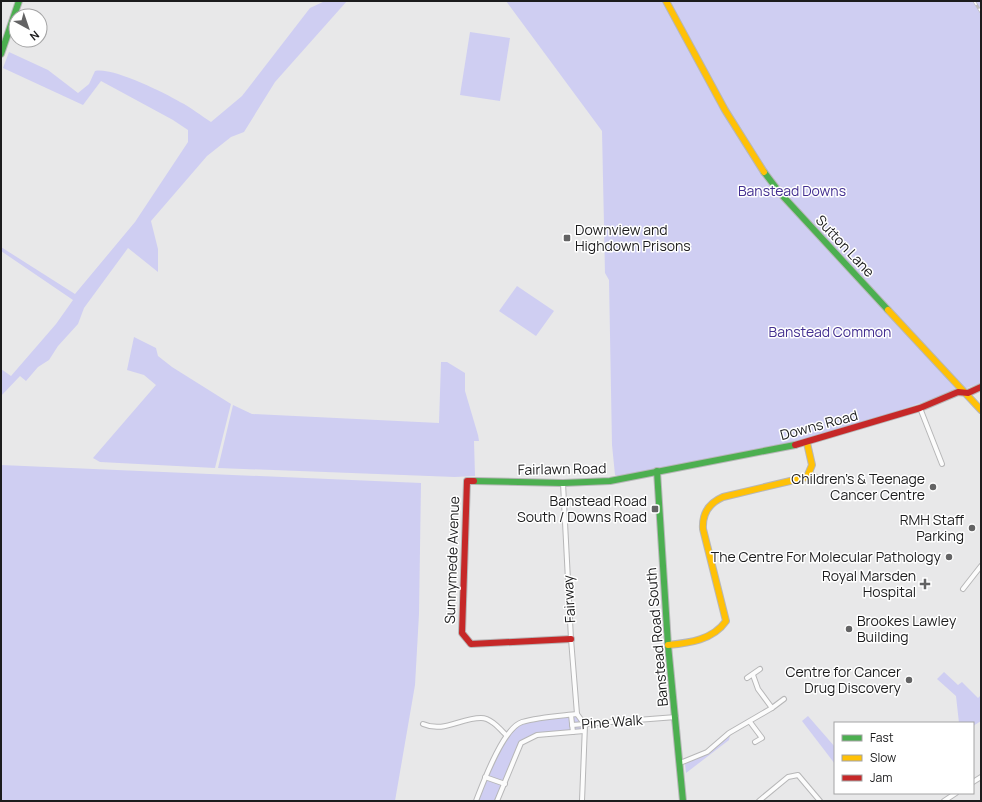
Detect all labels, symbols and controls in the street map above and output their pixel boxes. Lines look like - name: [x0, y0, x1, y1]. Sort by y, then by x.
- north arrow: [8, 8, 48, 48]
- text: N: [27, 28, 43, 44]
- park label: Banstead Downs: [738, 181, 846, 200]
- street label: Sutton Lane: [812, 211, 879, 281]
- place label: Downview and Highdown Prisons: [575, 220, 691, 255]
- marker: Downview and Highdown Prisons: [562, 233, 572, 243]
- park label: Banstead Common: [769, 322, 891, 341]
- street label: Downs Road: [778, 405, 860, 444]
- street label: Fairlawn Road: [517, 458, 606, 479]
- place label: Children's & Teenage Cancer Centre: [791, 469, 925, 504]
- marker: Children's & Teenage Cancer Centre: [928, 482, 938, 492]
- place label: Banstead Road South / Downs Road: [517, 491, 647, 526]
- street label: Sunnymede Avenue: [440, 496, 463, 624]
- marker: Banstead Road South / Downs Road: [650, 504, 660, 514]
- place label: RMH Staff Parking: [900, 510, 965, 545]
- marker: RMH Staff Parking: [967, 523, 977, 533]
- place label: The Centre For Molecular Pathology: [711, 547, 942, 566]
- marker: The Centre For Molecular Pathology: [944, 552, 954, 562]
- place label: Royal Marsden Hospital: [822, 566, 916, 601]
- street label: Banstead Road South: [641, 567, 672, 707]
- street label: Fairway: [558, 574, 579, 623]
- marker: Royal Marsden Hospital: [919, 578, 931, 590]
- place label: Brookes Lawley Building: [857, 611, 957, 646]
- marker: Brookes Lawley Building: [844, 624, 854, 634]
- place label: Centre for Cancer Drug Discovery: [786, 662, 902, 697]
- marker: Centre for Cancer Drug Discovery: [904, 675, 914, 685]
- street label: Pine Walk: [581, 710, 644, 733]
- legend: [834, 722, 974, 794]
- text: Fast: [870, 729, 894, 746]
- text: Slow: [870, 749, 896, 766]
- text: Jam: [870, 769, 892, 786]

